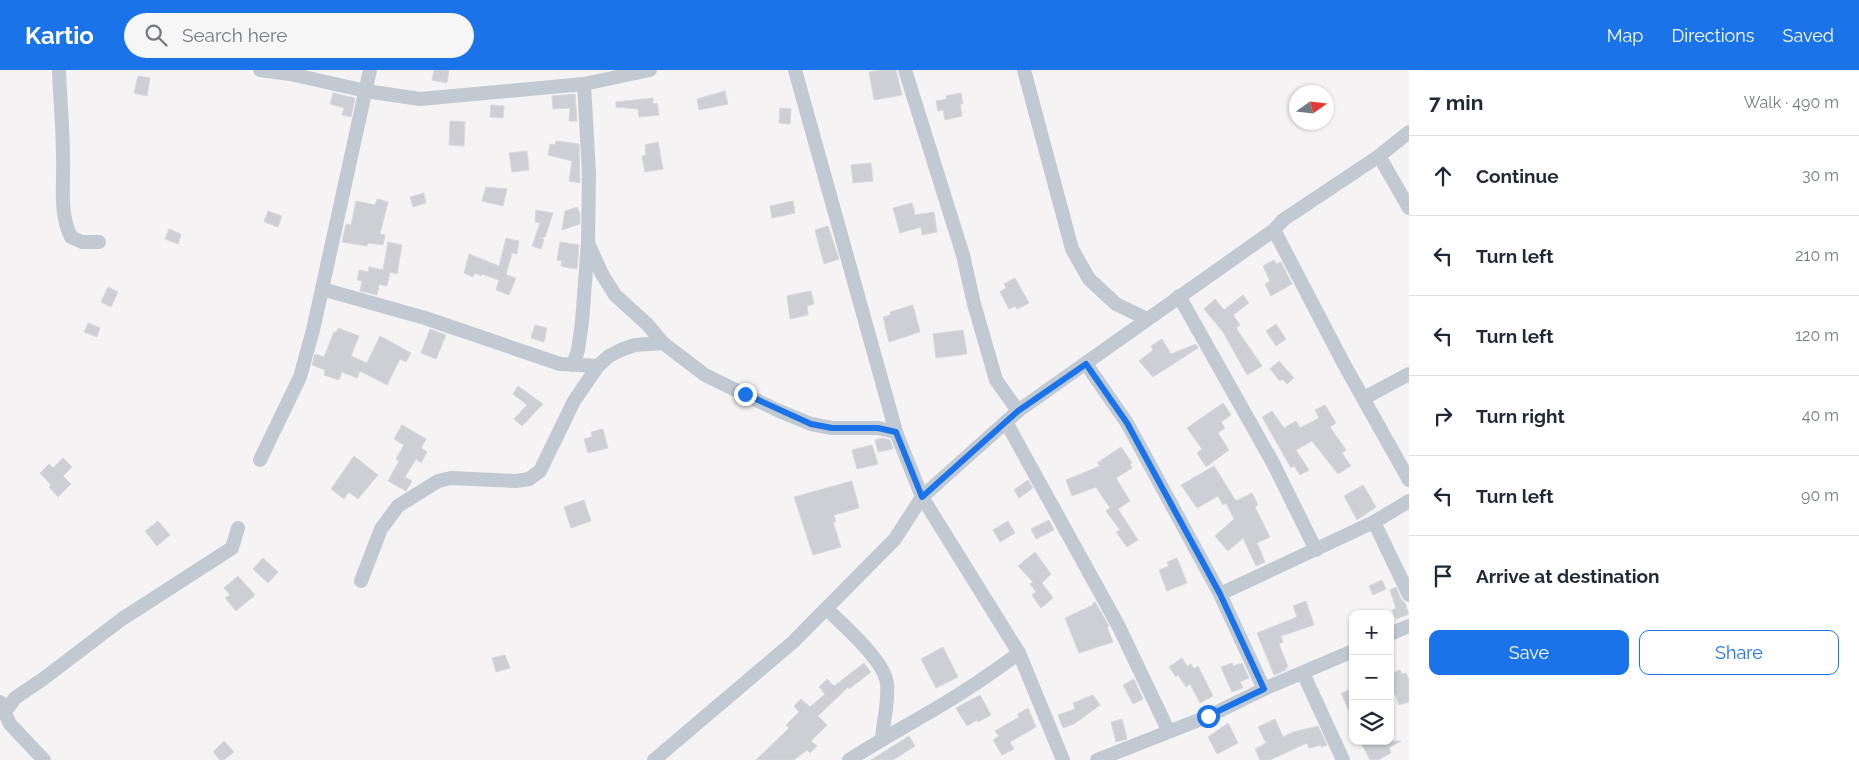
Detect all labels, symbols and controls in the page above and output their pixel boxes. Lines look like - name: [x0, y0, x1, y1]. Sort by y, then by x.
- search box: [124, 13, 474, 58]
- text: Kartio: [25, 21, 94, 50]
- icon: search: [142, 21, 170, 49]
- text: Search here: [182, 24, 287, 46]
- text: Map: [1607, 25, 1643, 46]
- text: Directions: [1671, 25, 1755, 46]
- text: Saved: [1783, 25, 1834, 46]
- north arrow: [1289, 85, 1334, 130]
- text: 7 min: [1429, 90, 1483, 115]
- text: Walk · 490 m: [1744, 93, 1839, 112]
- icon: ahead: [1429, 162, 1457, 190]
- text: Continue: [1476, 165, 1559, 187]
- text: 30 m: [1802, 166, 1839, 185]
- icon: left: [1429, 242, 1457, 270]
- text: Turn left: [1476, 245, 1553, 267]
- text: 210 m: [1795, 246, 1839, 265]
- icon: left: [1429, 322, 1457, 350]
- text: Turn left: [1476, 325, 1553, 347]
- text: 120 m: [1795, 326, 1839, 345]
- route end: [734, 383, 757, 406]
- icon: right: [1429, 402, 1457, 430]
- text: Turn right: [1476, 405, 1565, 427]
- text: 40 m: [1802, 406, 1839, 425]
- icon: left: [1429, 482, 1457, 510]
- text: Turn left: [1476, 485, 1553, 507]
- text: 90 m: [1801, 486, 1839, 505]
- icon: arrive: [1429, 562, 1457, 590]
- text: Arrive at destination: [1476, 565, 1660, 587]
- map controls: [1349, 610, 1394, 745]
- button: +: [1349, 610, 1394, 655]
- button: Save: [1429, 630, 1629, 675]
- button: Share: [1639, 630, 1839, 675]
- button: −: [1349, 655, 1394, 700]
- button: layers: [1349, 700, 1394, 745]
- route start: [1197, 705, 1220, 728]

